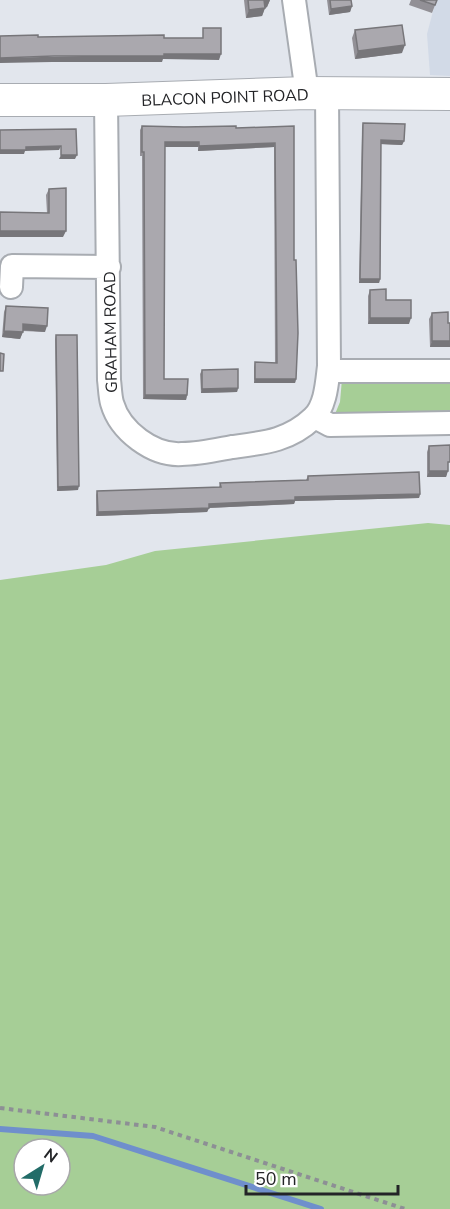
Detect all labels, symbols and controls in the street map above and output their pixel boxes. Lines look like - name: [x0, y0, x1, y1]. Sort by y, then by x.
- street label: BLACON POINT ROAD: [141, 84, 309, 112]
- street label: GRAHAM ROAD: [99, 271, 123, 393]
- north arrow: [12, 1137, 72, 1197]
- text: N: [39, 1143, 62, 1168]
- scale bar: [246, 1158, 398, 1196]
- text: 50 m: [255, 1167, 297, 1191]

